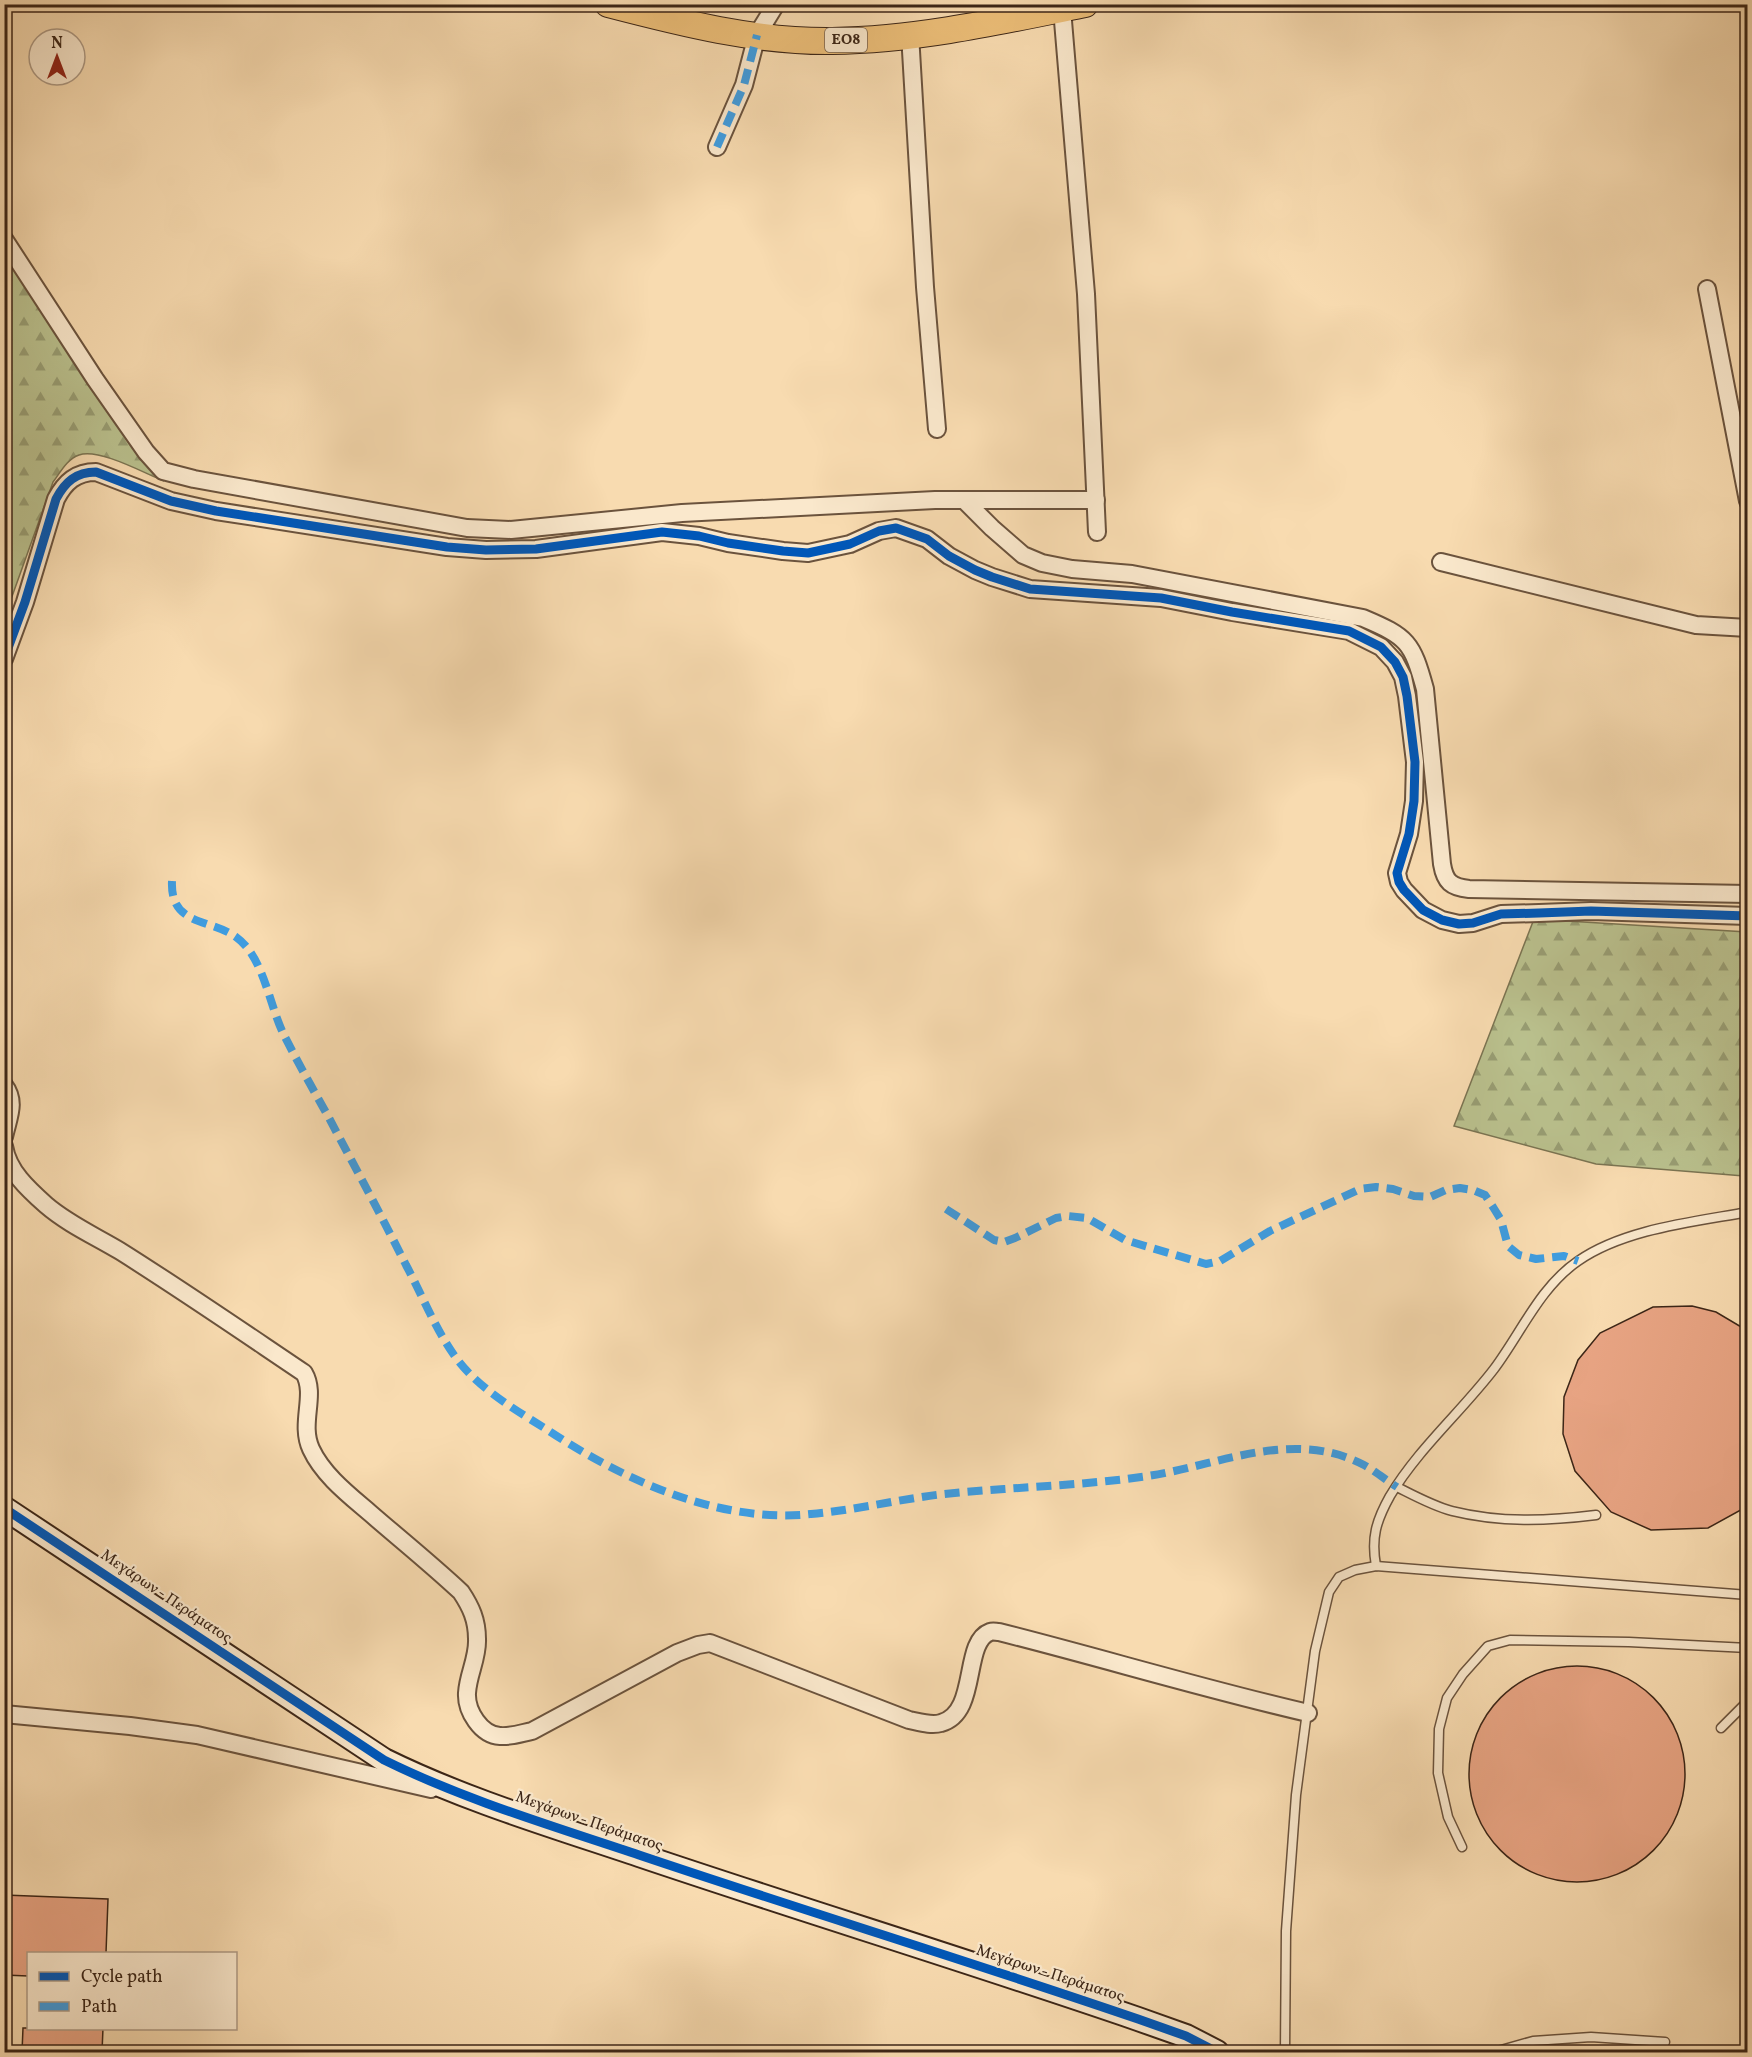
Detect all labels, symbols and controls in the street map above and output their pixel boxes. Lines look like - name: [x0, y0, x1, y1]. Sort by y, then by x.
- north arrow: [27, 27, 87, 87]
- road number: ΕΟ8: [825, 28, 867, 52]
- text: N: [51, 33, 63, 55]
- street label: Μεγάρων - Περάματος: [96, 1545, 236, 1649]
- street label: Μεγάρων - Περάματος: [512, 1786, 666, 1858]
- street label: Μεγάρων - Περάματος: [973, 1940, 1127, 2008]
- legend: [27, 1952, 237, 2030]
- text: Cycle path: [81, 1965, 163, 1990]
- text: Path: [81, 1995, 117, 2020]

